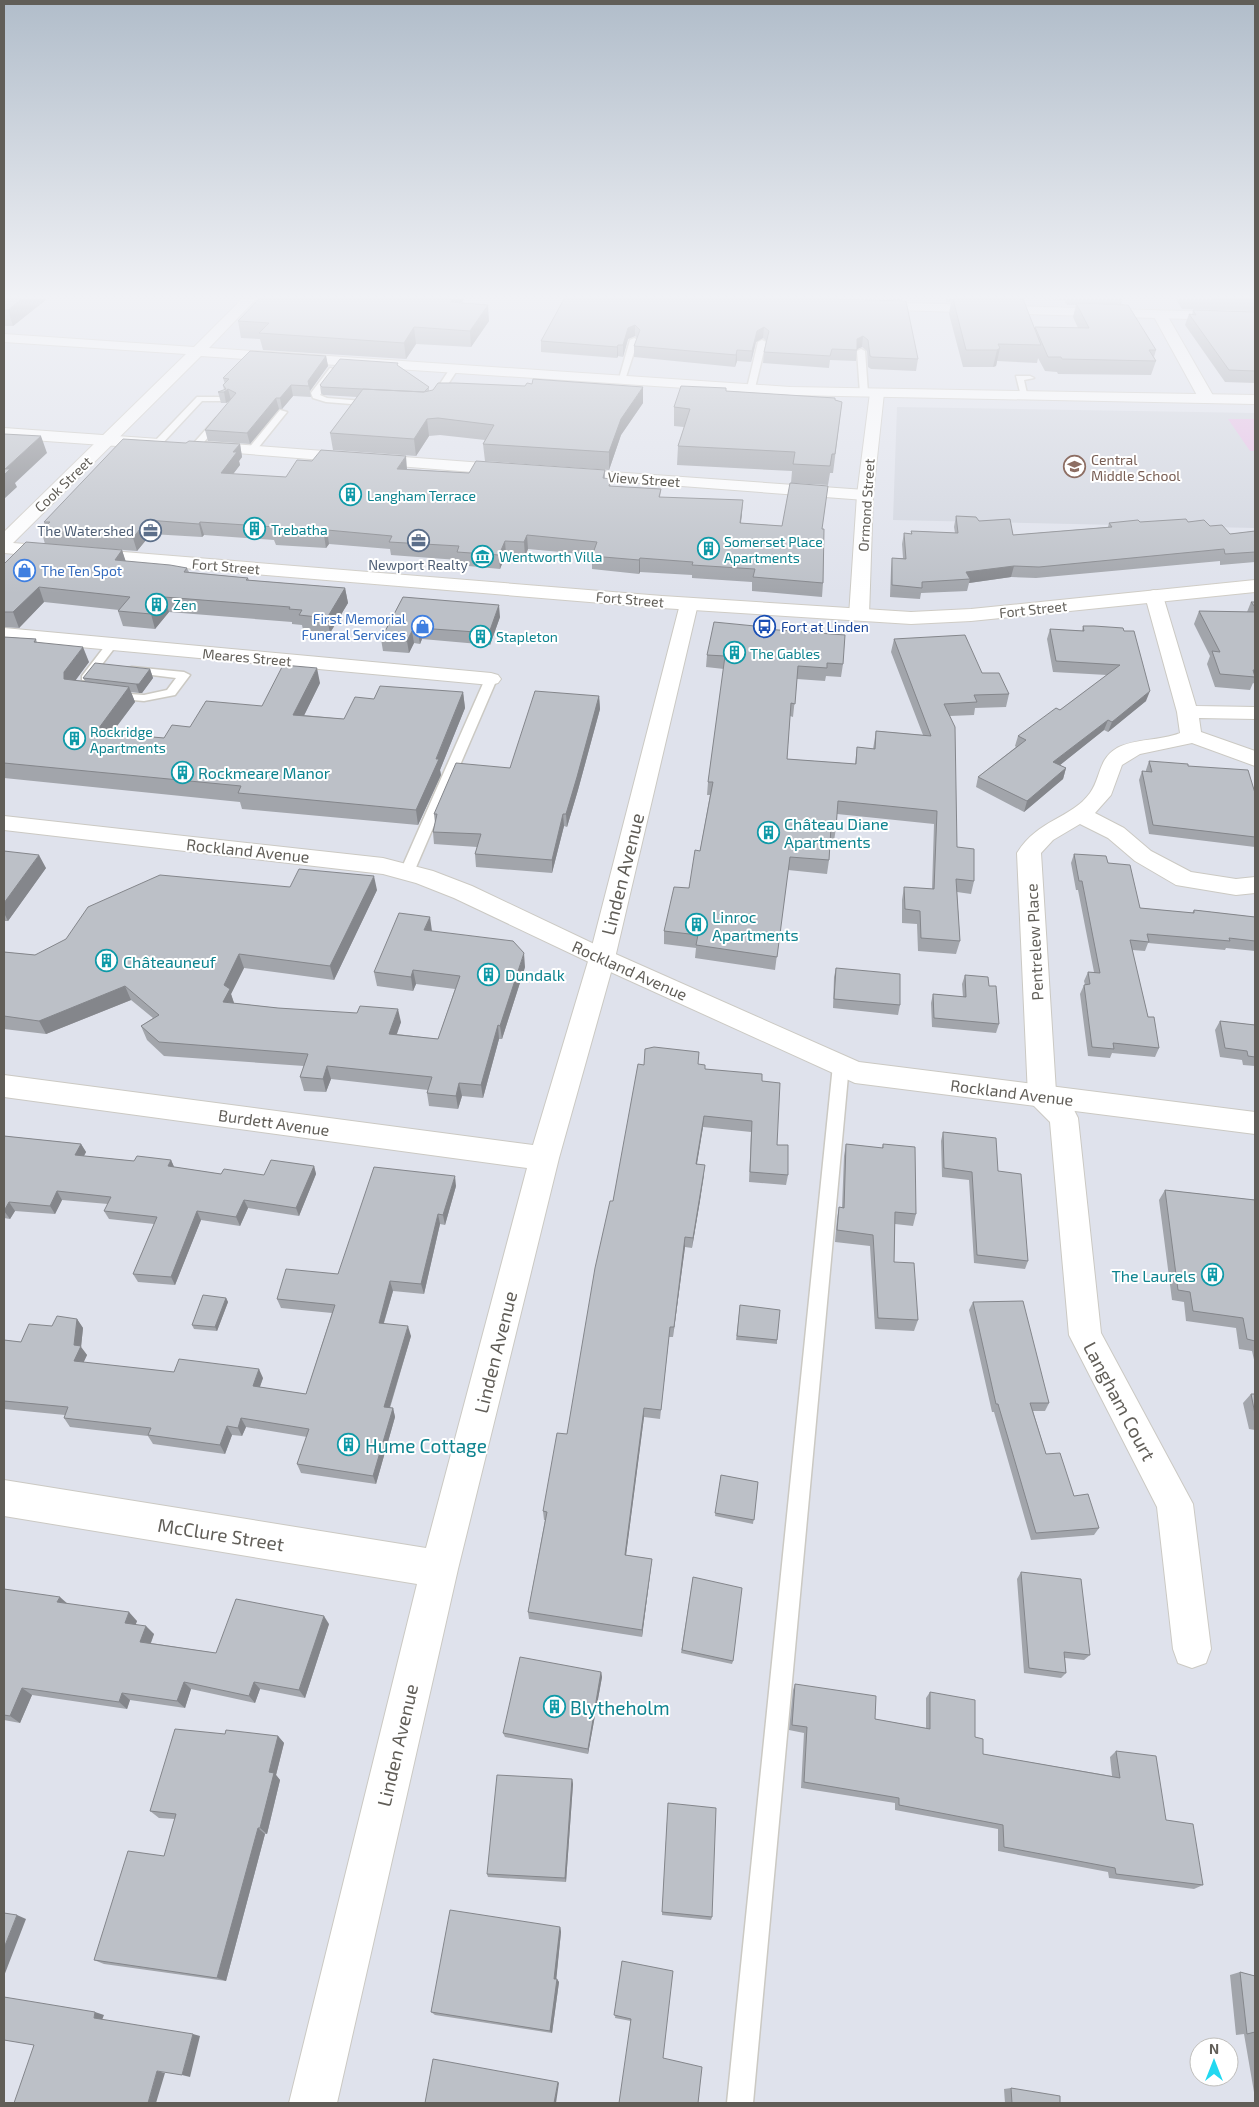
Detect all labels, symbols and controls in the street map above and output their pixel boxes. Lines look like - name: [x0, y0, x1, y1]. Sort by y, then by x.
- place label: Central Middle School: [1091, 451, 1181, 484]
- street label: Cook Street: [31, 453, 95, 515]
- school or university icon: Central Middle School: [1063, 455, 1087, 479]
- street label: Ormond Street: [854, 458, 878, 552]
- street label: View Street: [607, 468, 681, 490]
- building icon: Langham Terrace: [339, 483, 363, 507]
- place label: Langham Terrace: [367, 487, 476, 504]
- building icon: Trebatha: [243, 517, 267, 541]
- office icon: The Watershed: [138, 518, 162, 542]
- place label: Trebatha: [271, 521, 328, 538]
- place label: The Watershed: [37, 522, 134, 539]
- office icon: Newport Realty: [406, 529, 430, 553]
- place label: Somerset Place Apartments: [724, 533, 823, 566]
- building icon: Somerset Place Apartments: [696, 537, 720, 561]
- museum icon: Wentworth Villa: [471, 544, 495, 568]
- place label: Wentworth Villa: [499, 548, 602, 565]
- street label: Fort Street: [191, 555, 261, 577]
- place label: Newport Realty: [368, 556, 468, 573]
- shop icon: The Ten Spot: [13, 558, 37, 582]
- place label: The Ten Spot: [41, 562, 122, 579]
- street label: Fort Street: [595, 588, 665, 610]
- building icon: Zen: [145, 592, 169, 616]
- place label: Zen: [173, 596, 197, 613]
- street label: Fort Street: [998, 597, 1068, 621]
- place label: First Memorial Funeral Services: [302, 610, 407, 643]
- shop icon: First Memorial Funeral Services: [410, 614, 434, 638]
- bus stop icon: Fort at Linden: [753, 614, 777, 638]
- place label: Fort at Linden: [781, 618, 869, 635]
- building icon: Stapleton: [468, 624, 492, 648]
- place label: Stapleton: [496, 628, 558, 645]
- building icon: The Gables: [722, 641, 746, 665]
- street label: Meares Street: [202, 645, 292, 669]
- place label: The Gables: [750, 645, 820, 662]
- place label: Rockridge Apartments: [90, 723, 166, 756]
- building icon: Rockridge Apartments: [62, 727, 86, 751]
- building icon: Rockmeare Manor: [170, 760, 194, 784]
- place label: Rockmeare Manor: [198, 763, 331, 782]
- street label: Linden Avenue: [596, 811, 648, 937]
- place label: Château Diane Apartments: [784, 814, 889, 851]
- building icon: Château Diane Apartments: [756, 820, 780, 844]
- street label: Rockland Avenue: [186, 834, 310, 866]
- street label: Pentrelew Place: [1021, 883, 1047, 1001]
- place label: Linroc Apartments: [712, 907, 799, 944]
- building icon: Linroc Apartments: [684, 913, 708, 937]
- street label: Rockland Avenue: [570, 936, 690, 1004]
- building icon: Châteauneuf: [95, 949, 119, 973]
- place label: Châteauneuf: [123, 952, 217, 971]
- building icon: Dundalk: [477, 962, 501, 986]
- place label: Dundalk: [505, 965, 565, 984]
- street label: Rockland Avenue: [949, 1075, 1075, 1109]
- street label: Burdett Avenue: [217, 1105, 331, 1139]
- building icon: The Laurels: [1200, 1263, 1224, 1287]
- place label: The Laurels: [1111, 1266, 1196, 1285]
- street label: Linden Avenue: [469, 1289, 521, 1415]
- street label: Langham Court: [1079, 1338, 1161, 1464]
- building icon: Hume Cottage: [337, 1433, 361, 1457]
- place label: Hume Cottage: [365, 1434, 487, 1457]
- street label: McClure Street: [156, 1513, 286, 1555]
- street label: Linden Avenue: [372, 1681, 422, 1809]
- building icon: Blytheholm: [542, 1695, 566, 1719]
- place label: Blytheholm: [570, 1696, 670, 1719]
- north arrow: [1189, 2037, 1239, 2087]
- text: N: [1209, 2040, 1219, 2057]

